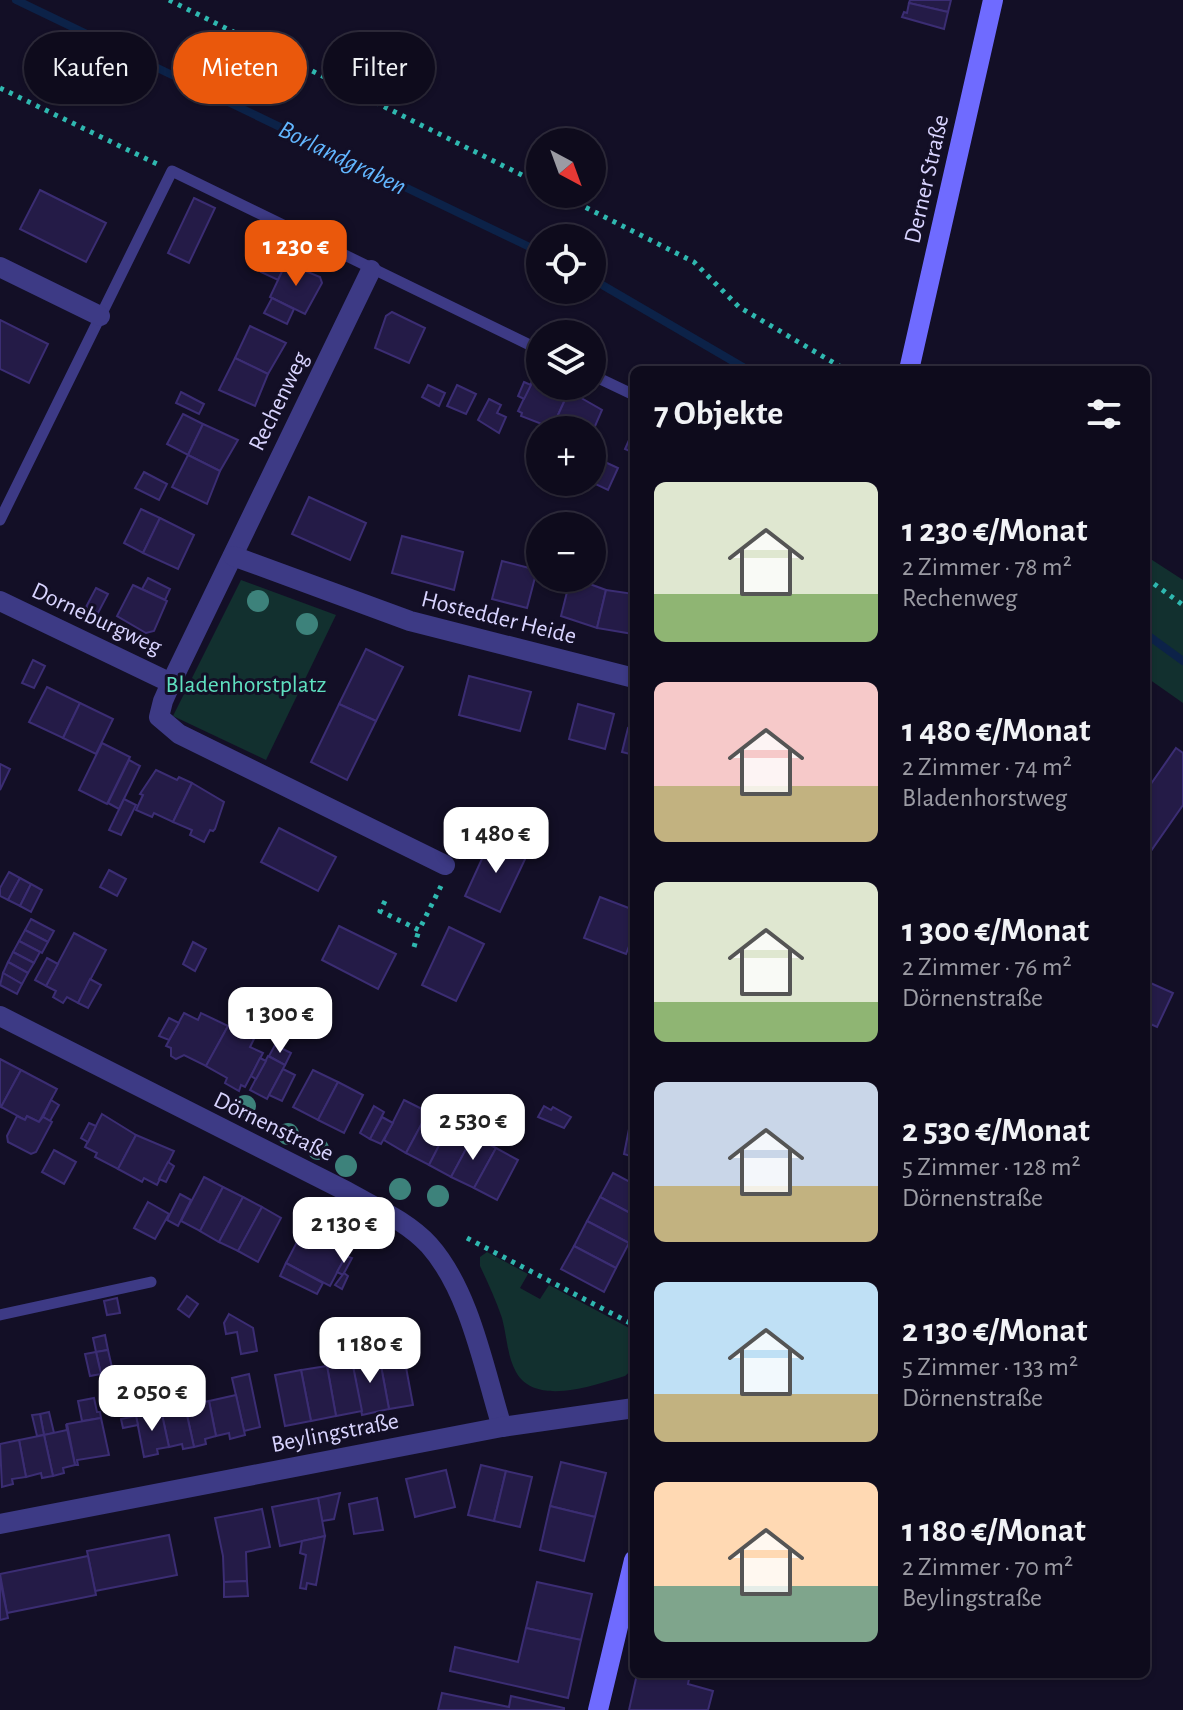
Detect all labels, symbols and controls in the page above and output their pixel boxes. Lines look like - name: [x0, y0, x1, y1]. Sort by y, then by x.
- chip: Kaufen: [24, 32, 157, 104]
- chip: Mieten: [173, 32, 307, 104]
- chip: Filter: [323, 32, 435, 104]
- street label: Derner Straße: [900, 112, 953, 246]
- water label: Borlandgraben: [275, 116, 410, 200]
- north arrow: [526, 128, 606, 208]
- map controls: [526, 128, 606, 592]
- pin: 1 230 €: [222, 220, 370, 288]
- button: locate: [526, 224, 606, 304]
- text: 1 230 €: [263, 233, 329, 259]
- button: layers: [526, 320, 606, 400]
- street label: Rechenweg: [245, 348, 313, 455]
- icon: filters: [1082, 392, 1126, 436]
- text: 7 Objekte: [654, 397, 783, 431]
- button: +: [526, 416, 606, 496]
- button: −: [526, 512, 606, 592]
- icon: home: [718, 514, 814, 610]
- text: 1 230 €/Monat: [902, 514, 1087, 548]
- text: 2 Zimmer · 78 m²: [902, 554, 1072, 580]
- street label: Dorneburgweg: [28, 578, 166, 660]
- text: Rechenweg: [902, 585, 1017, 611]
- street label: Hostedder Heide: [419, 587, 579, 649]
- park label: Bladenhorstplatz: [166, 673, 327, 697]
- icon: home: [718, 714, 814, 810]
- text: 1 480 €/Monat: [902, 714, 1091, 748]
- text: 2 Zimmer · 74 m²: [902, 754, 1072, 780]
- text: Bladenhorstweg: [902, 785, 1067, 811]
- pin: 1 480 €: [422, 807, 570, 875]
- text: 1 480 €: [462, 820, 530, 846]
- icon: home: [718, 914, 814, 1010]
- text: 1 300 €/Monat: [902, 914, 1089, 948]
- text: 2 Zimmer · 76 m²: [902, 954, 1072, 980]
- text: Dörnenstraße: [902, 985, 1043, 1011]
- pin: 1 300 €: [206, 987, 354, 1055]
- text: 1 300 €: [246, 1000, 314, 1026]
- street label: Dörnenstraße: [210, 1088, 337, 1166]
- pin: 2 530 €: [399, 1094, 547, 1162]
- text: 2 530 €: [439, 1107, 507, 1133]
- icon: home: [718, 1114, 814, 1210]
- text: 2 530 €/Monat: [902, 1114, 1090, 1148]
- text: 5 Zimmer · 128 m²: [902, 1154, 1081, 1180]
- text: Dörnenstraße: [902, 1185, 1043, 1211]
- pin: 2 130 €: [270, 1197, 418, 1265]
- text: 2 130 €: [311, 1210, 377, 1236]
- icon: home: [718, 1314, 814, 1410]
- text: 2 130 €/Monat: [902, 1314, 1087, 1348]
- pin: 1 180 €: [296, 1317, 444, 1385]
- text: 1 180 €: [337, 1330, 403, 1356]
- text: 5 Zimmer · 133 m²: [902, 1354, 1078, 1380]
- pin: 2 050 €: [78, 1365, 226, 1433]
- text: 2 050 €: [117, 1378, 187, 1404]
- text: Dörnenstraße: [902, 1385, 1043, 1411]
- street label: Beylingstraße: [269, 1409, 401, 1457]
- icon: home: [718, 1514, 814, 1610]
- text: 1 180 €/Monat: [902, 1514, 1086, 1548]
- text: 2 Zimmer · 70 m²: [902, 1554, 1073, 1580]
- text: Beylingstraße: [902, 1585, 1042, 1611]

